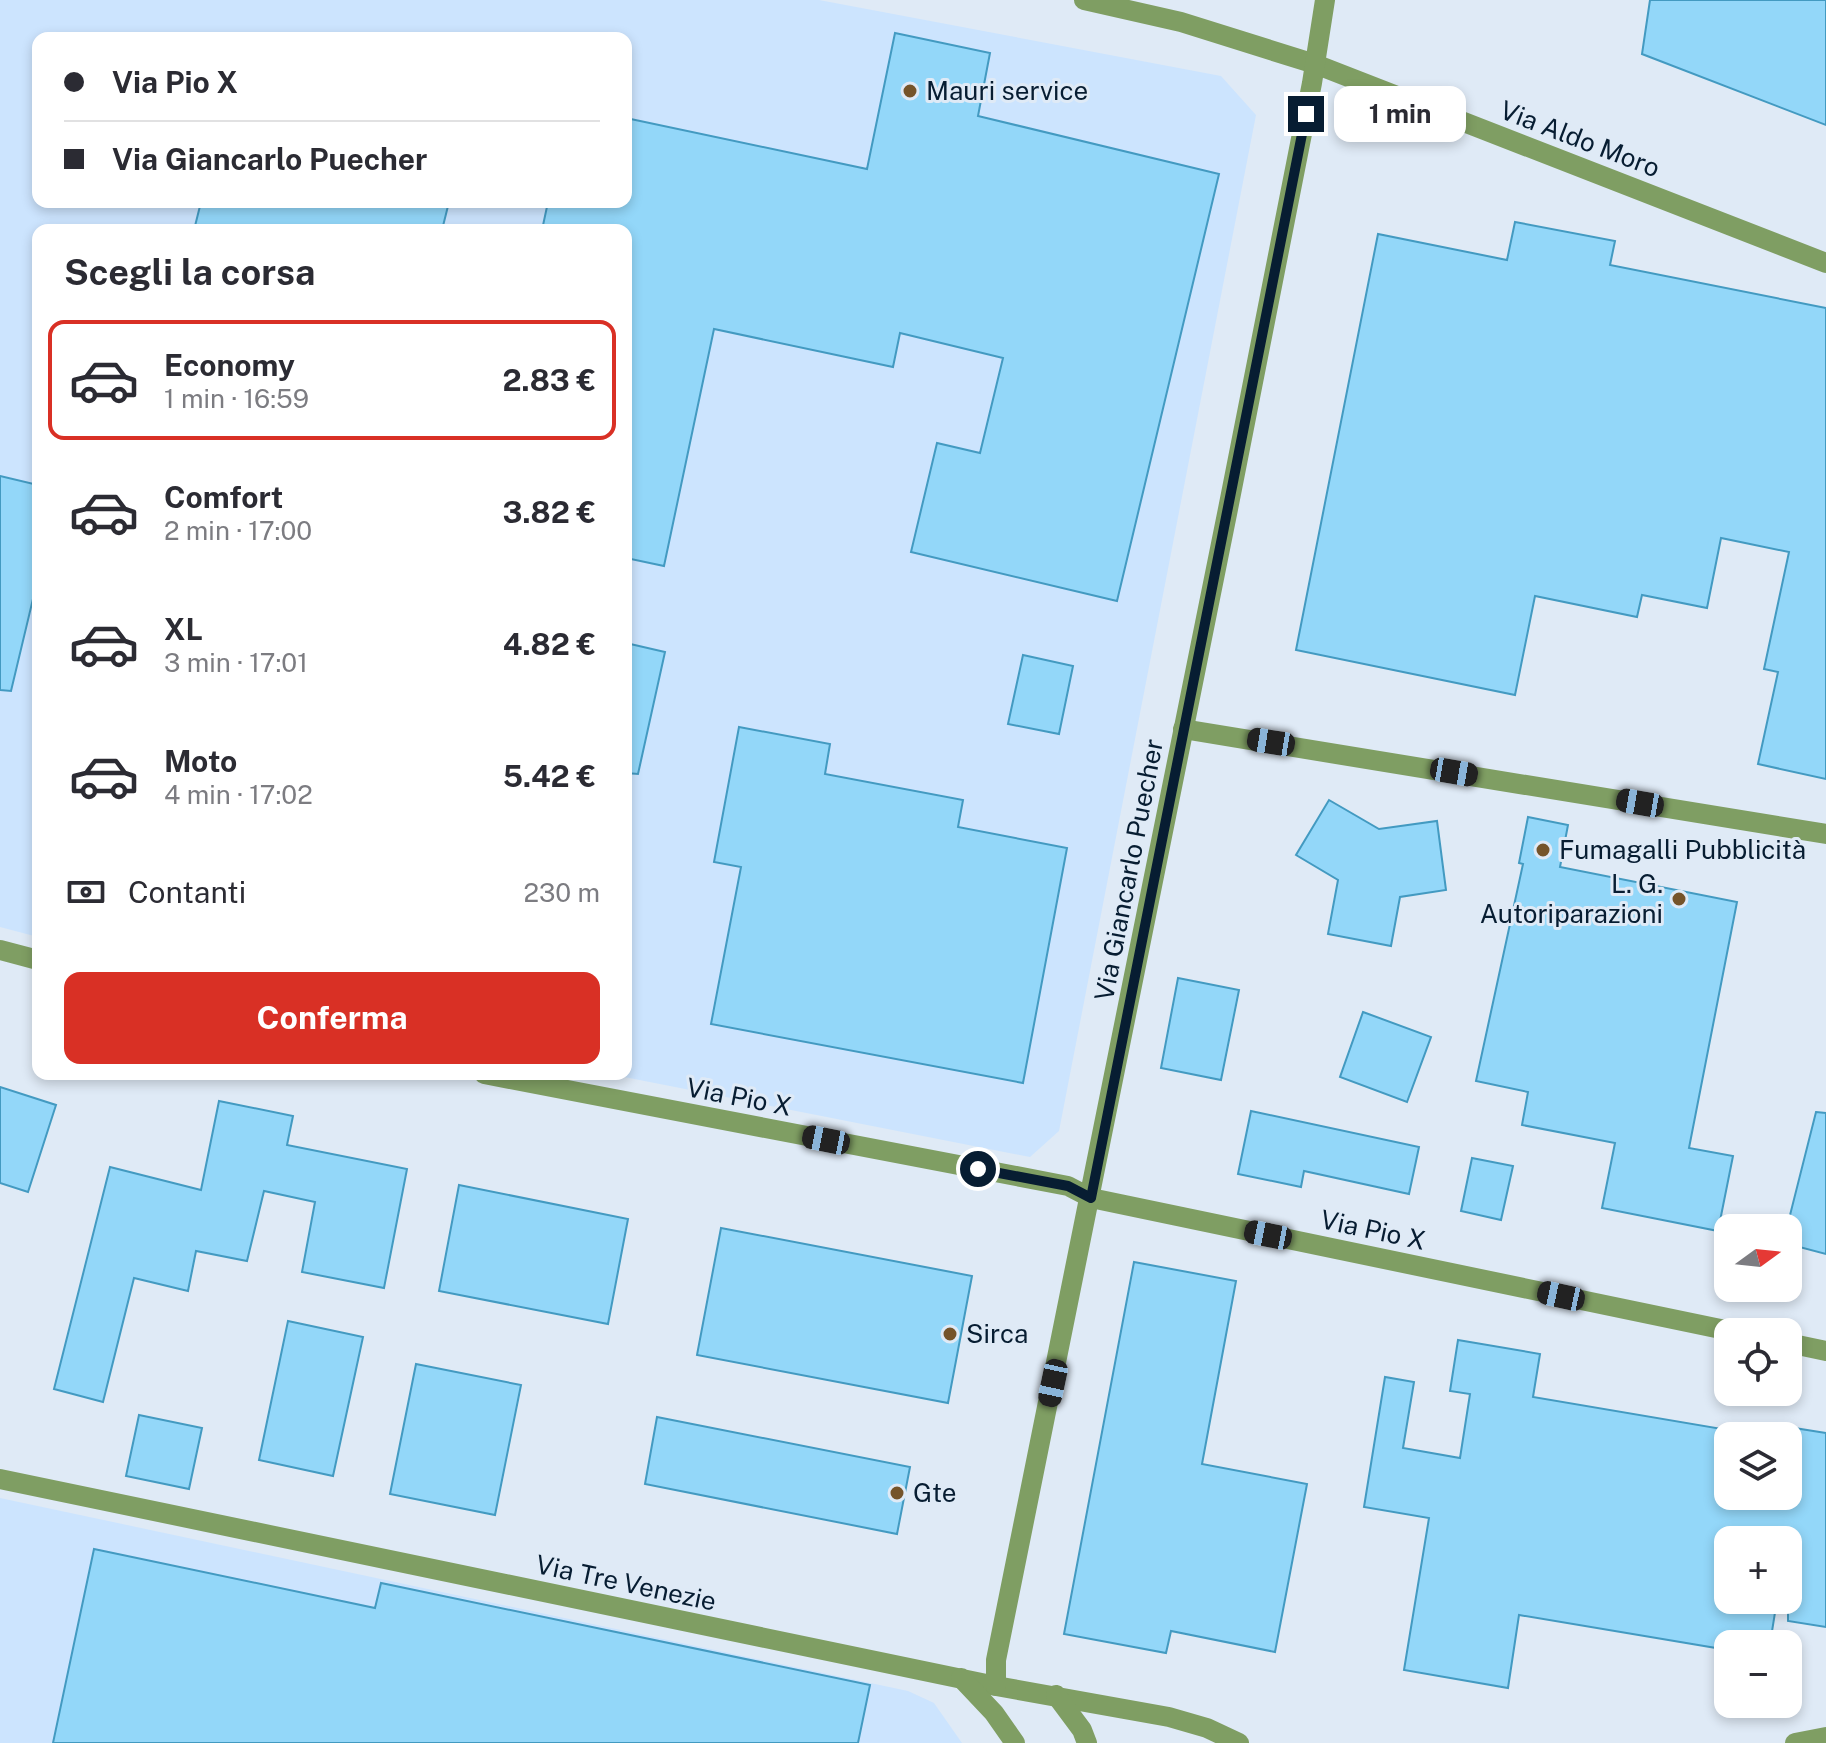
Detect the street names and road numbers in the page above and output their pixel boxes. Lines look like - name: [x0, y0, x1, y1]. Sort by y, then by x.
- street label: Via Aldo Moro: [1496, 94, 1665, 183]
- street label: Via Giancarlo Puecher: [1088, 736, 1169, 1004]
- street label: Via Pio X: [684, 1071, 794, 1122]
- street label: Via Pio X: [1318, 1203, 1428, 1256]
- street label: Via Tre Venezie: [533, 1548, 719, 1617]

